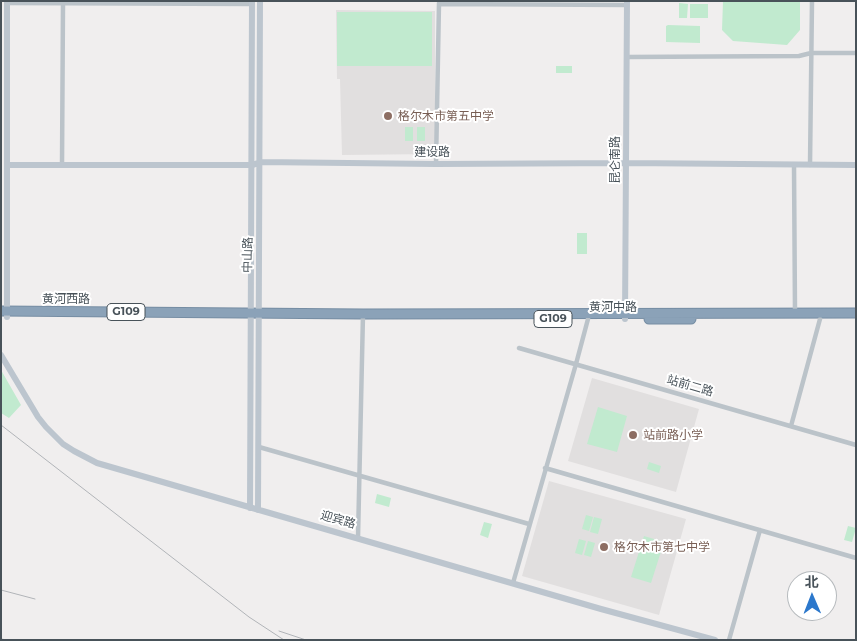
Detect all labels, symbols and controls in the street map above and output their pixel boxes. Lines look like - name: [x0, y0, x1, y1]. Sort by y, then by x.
- place label: 格尔木市第五中学: [398, 109, 494, 123]
- marker: 格尔木市第五中学: [382, 110, 394, 122]
- street label: 昆仑南路: [608, 136, 622, 184]
- street label: 建设路: [414, 145, 450, 159]
- street label: 中山路: [240, 237, 256, 273]
- street label: 黄河西路: [42, 292, 90, 306]
- street label: 黄河中路: [589, 300, 637, 314]
- road number: G109: [107, 304, 145, 320]
- road number: G109: [534, 310, 572, 328]
- street label: 站前二路: [665, 372, 715, 400]
- place label: 站前路小学: [643, 428, 703, 442]
- marker: 站前路小学: [627, 429, 639, 441]
- street label: 迎宾路: [319, 508, 357, 532]
- place label: 格尔木市第七中学: [614, 540, 710, 554]
- marker: 格尔木市第七中学: [598, 541, 610, 553]
- north arrow: [787, 571, 837, 621]
- text: 北: [805, 573, 819, 591]

